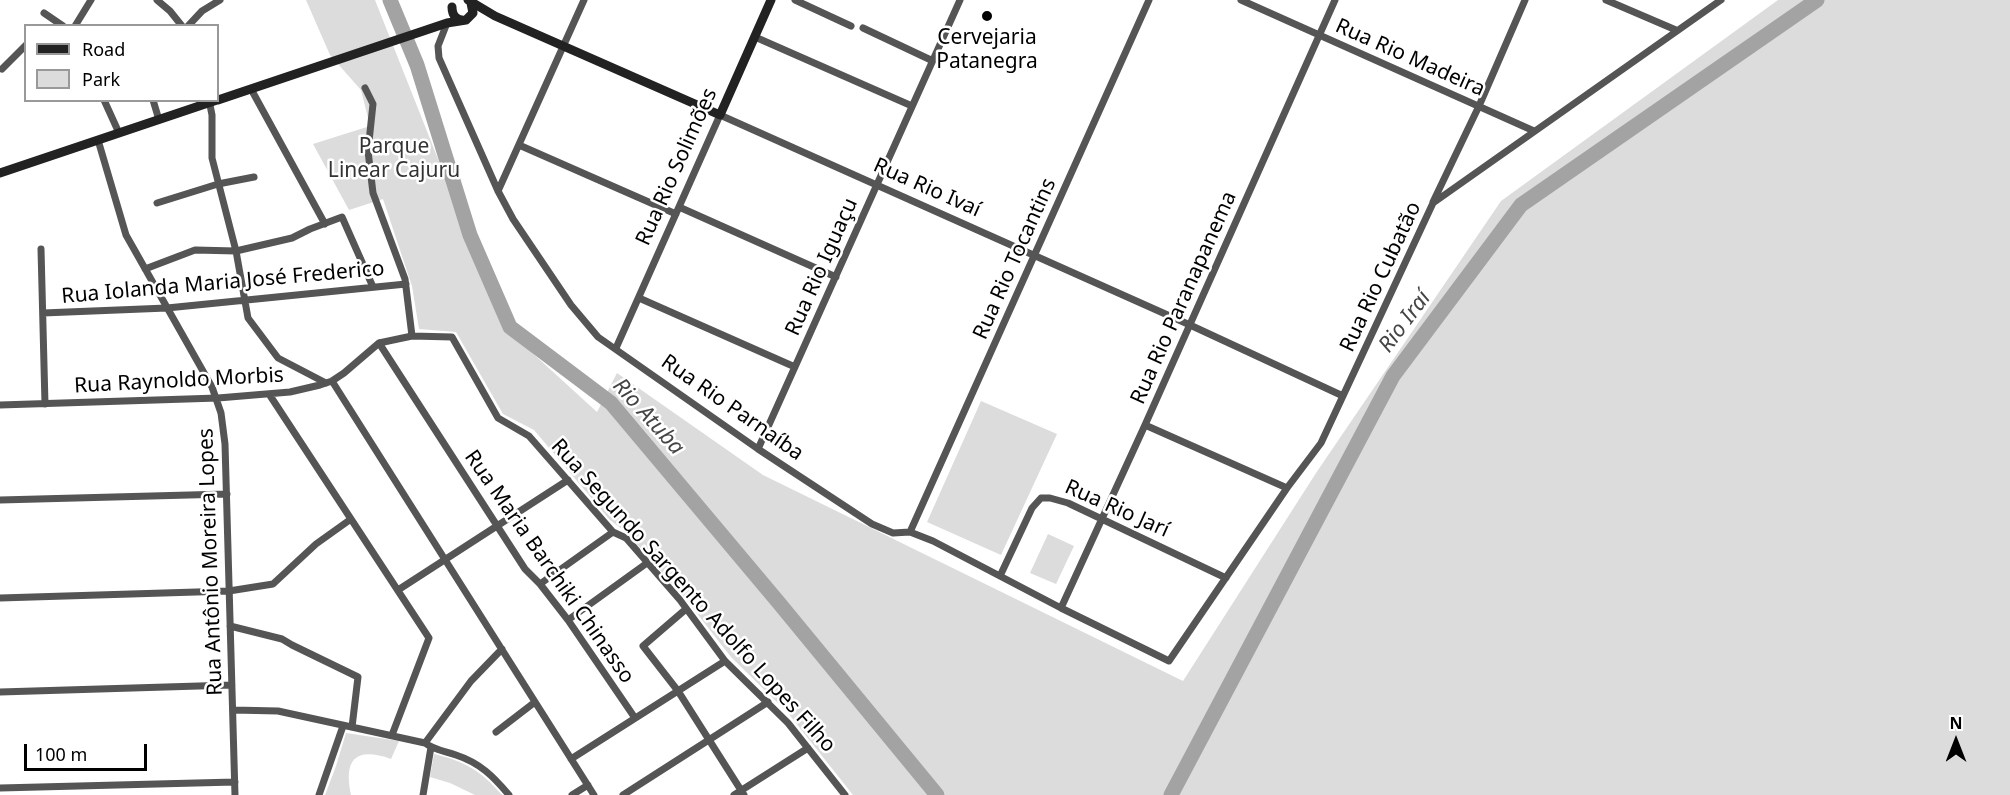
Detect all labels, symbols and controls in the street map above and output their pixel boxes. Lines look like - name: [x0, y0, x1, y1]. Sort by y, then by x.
- marker: Cervejaria Patanegra: [980, 9, 994, 23]
- street label: Rua Rio Madeira: [1331, 14, 1489, 102]
- legend: [24, 24, 219, 102]
- place label: Cervejaria Patanegra: [936, 25, 1038, 75]
- text: Road: [82, 37, 125, 61]
- text: Park: [82, 67, 120, 91]
- street label: Rua Rio Solimões: [631, 85, 723, 249]
- park label: Parque Linear Cajuru: [328, 134, 460, 184]
- street label: Rua Rio Ivaí: [869, 153, 985, 223]
- street label: Rua Rio Tocantins: [968, 175, 1062, 343]
- street label: Rua Rio Paranapanema: [1126, 188, 1242, 408]
- street label: Rua Rio Iguaçu: [780, 194, 864, 340]
- street label: Rua Rio Cubatão: [1335, 198, 1427, 356]
- street label: Rua Iolanda Maria José Frederico: [61, 256, 385, 310]
- water label: Rio Iraí: [1373, 286, 1437, 358]
- street label: Rua Rio Parnaíba: [656, 350, 808, 466]
- street label: Rua Raynoldo Morbis: [74, 363, 284, 399]
- water label: Rio Atuba: [607, 373, 689, 461]
- street label: Rua Antônio Moreira Lopes: [194, 428, 228, 696]
- street label: Rua Segundo Sargento Adolfo Lopes Filho: [545, 434, 841, 758]
- street label: Rua Maria Barchiki Chinasso: [459, 446, 639, 688]
- street label: Rua Rio Jarí: [1061, 475, 1173, 543]
- north arrow: [1926, 711, 1986, 771]
- text: N: [1949, 712, 1963, 734]
- scale bar: [27, 732, 150, 770]
- text: 100 m: [35, 742, 87, 766]

